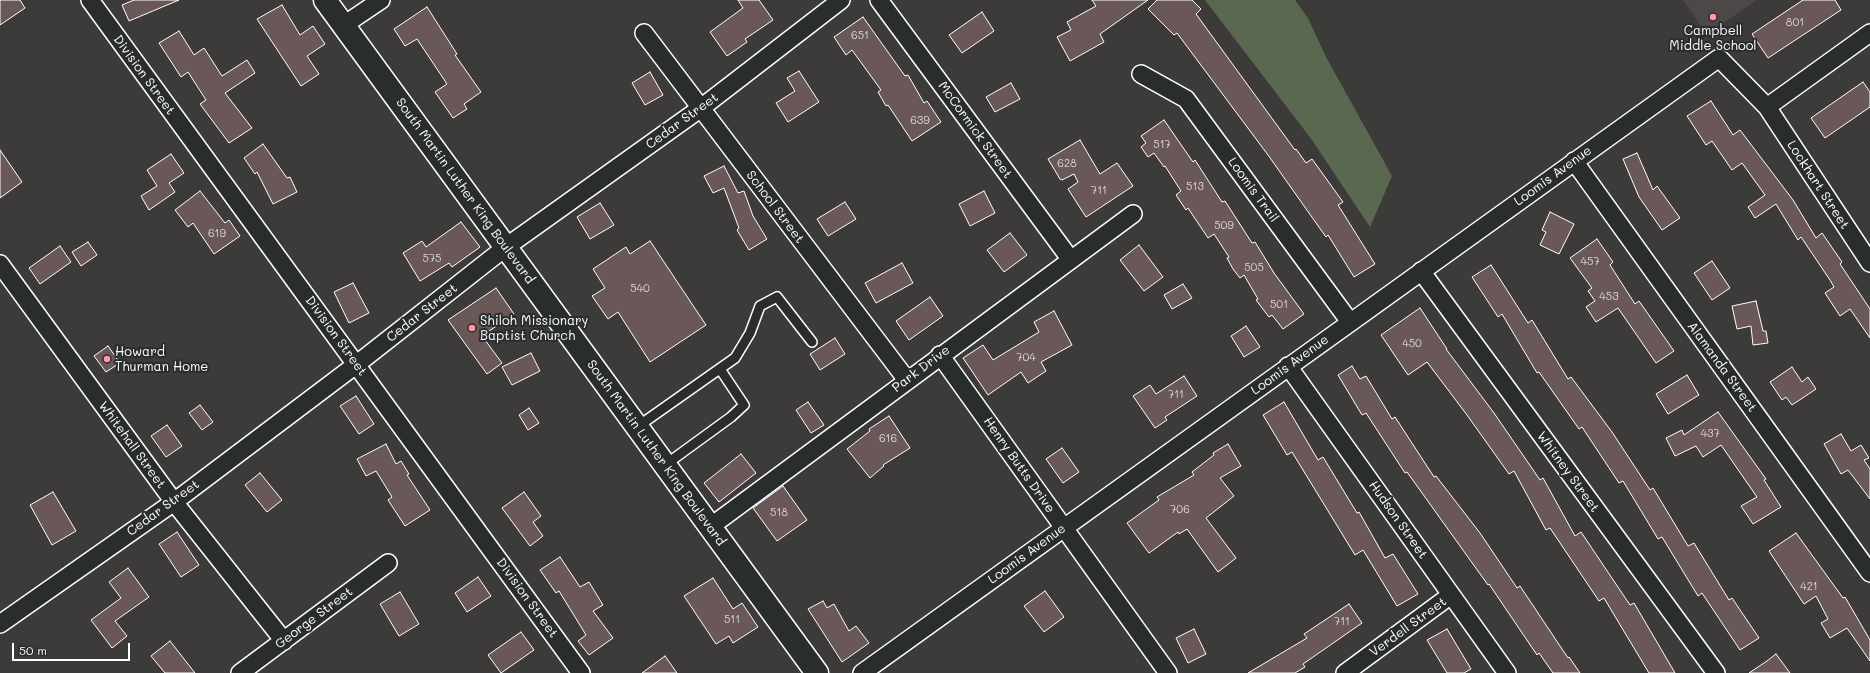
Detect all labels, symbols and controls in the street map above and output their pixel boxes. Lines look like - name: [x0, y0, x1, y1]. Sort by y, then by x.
- marker: Campbell Middle School: [1708, 12, 1718, 22]
- house number: 801: [1786, 16, 1804, 30]
- place label: Campbell Middle School: [1669, 23, 1757, 54]
- house number: 651: [851, 29, 869, 43]
- street label: Division Street: [110, 32, 178, 118]
- street label: McCormick Street: [935, 79, 1015, 181]
- street label: Cedar Street: [643, 89, 721, 153]
- street label: South Martin Luther King Boulevard: [392, 95, 538, 287]
- house number: 639: [910, 114, 930, 128]
- house number: 517: [1153, 138, 1171, 152]
- street label: Lockhart Street: [1784, 138, 1852, 232]
- street label: Loomis Avenue: [1511, 143, 1595, 209]
- street label: Loomis Trail: [1224, 155, 1282, 225]
- house number: 628: [1057, 157, 1077, 171]
- street label: School Street: [743, 168, 807, 246]
- house number: 513: [1186, 180, 1204, 194]
- house number: 711: [1091, 184, 1107, 198]
- house number: 509: [1214, 219, 1234, 233]
- house number: 619: [208, 227, 226, 241]
- house number: 575: [423, 252, 441, 266]
- house number: 457: [1581, 255, 1599, 269]
- house number: 505: [1244, 261, 1264, 275]
- street label: Cedar Street: [383, 280, 461, 346]
- house number: 540: [630, 282, 650, 296]
- house number: 453: [1599, 290, 1619, 304]
- street label: Division Street: [302, 293, 370, 379]
- house number: 501: [1270, 298, 1288, 312]
- place label: Shiloh Missionary Baptist Church: [480, 313, 588, 344]
- street label: Alamanda Street: [1684, 319, 1760, 415]
- marker: Shiloh Missionary Baptist Church: [467, 323, 477, 333]
- street label: Loomis Avenue: [1248, 332, 1332, 398]
- house number: 450: [1402, 337, 1422, 351]
- street label: Park Drive: [889, 342, 953, 396]
- place label: Howard Thurman Home: [115, 344, 208, 375]
- house number: 704: [1016, 351, 1036, 365]
- marker: Howard Thurman Home: [102, 354, 112, 364]
- street label: South Martin Luther King Boulevard: [583, 357, 729, 549]
- house number: 711: [1168, 388, 1184, 402]
- street label: Whitehall Street: [95, 398, 169, 492]
- street label: Henry Butts Drive: [980, 414, 1058, 516]
- house number: 437: [1700, 427, 1720, 441]
- street label: Whitney Street: [1533, 429, 1603, 515]
- house number: 616: [879, 432, 897, 446]
- street label: Cedar Street: [124, 476, 202, 540]
- street label: Hudson Street: [1365, 478, 1431, 562]
- house number: 706: [1170, 503, 1190, 517]
- house number: 518: [770, 506, 788, 520]
- street label: Loomis Avenue: [985, 521, 1069, 587]
- street label: Division Street: [493, 555, 561, 641]
- house number: 421: [1800, 580, 1818, 594]
- street label: George Street: [272, 584, 356, 652]
- street label: Verdell Street: [1366, 594, 1450, 660]
- house number: 511: [724, 613, 740, 627]
- house number: 711: [1334, 615, 1350, 629]
- scale bar: [14, 635, 132, 661]
- text: 50 m: [19, 642, 47, 658]

